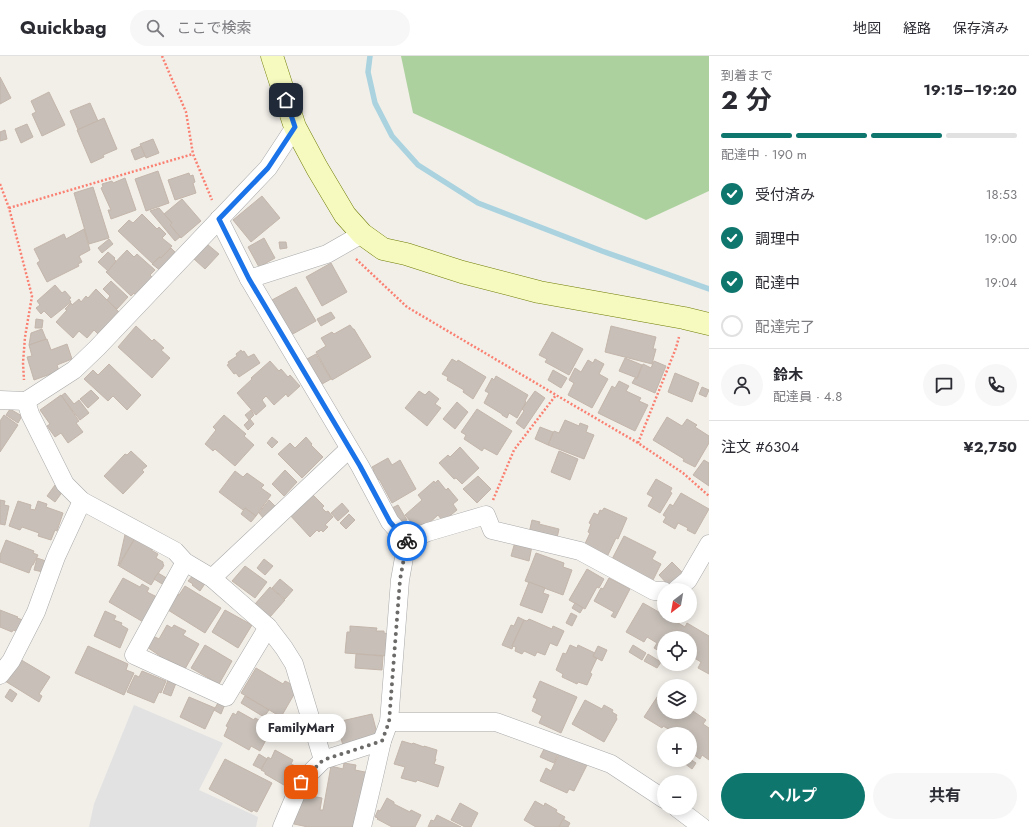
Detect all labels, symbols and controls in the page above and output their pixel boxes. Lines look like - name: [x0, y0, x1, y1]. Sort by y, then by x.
- search box: [130, 10, 410, 46]
- text: Quickbag: [20, 14, 106, 41]
- icon: search: [144, 17, 166, 39]
- text: ここで検索: [176, 17, 252, 39]
- text: 地図: [853, 18, 881, 38]
- text: 経路: [903, 18, 931, 38]
- text: 保存済み: [953, 18, 1009, 38]
- text: 到着まで: [721, 66, 773, 85]
- text: 19:15–19:20: [923, 79, 1017, 101]
- text: 2 分: [721, 81, 772, 119]
- pin: [269, 83, 303, 117]
- icon: home: [275, 89, 297, 111]
- text: 配達中 · 190 m: [721, 145, 807, 164]
- icon: check: [721, 183, 743, 205]
- text: 受付済み: [755, 184, 815, 206]
- text: 18:53: [986, 185, 1017, 204]
- icon: check: [721, 227, 743, 249]
- text: 調理中: [755, 228, 800, 250]
- text: 19:00: [984, 229, 1017, 248]
- icon: check: [721, 271, 743, 293]
- text: 配達中: [755, 272, 800, 294]
- text: 19:04: [984, 273, 1017, 292]
- text: 配達完了: [755, 316, 815, 338]
- button: person: [721, 364, 763, 406]
- text: 鈴木: [773, 364, 803, 386]
- button: chat: [923, 364, 965, 406]
- button: phone: [975, 364, 1017, 406]
- text: 配達員 · 4.8: [773, 387, 842, 406]
- text: 注文 #6304: [721, 436, 799, 458]
- text: ¥2,750: [964, 436, 1017, 458]
- courier: [387, 521, 427, 561]
- icon: bike: [396, 530, 418, 552]
- north arrow: [657, 583, 697, 623]
- map controls: [657, 583, 697, 815]
- button: locate: [657, 631, 697, 671]
- button: layers: [657, 679, 697, 719]
- callout: FamilyMart: [256, 714, 346, 742]
- text: FamilyMart: [268, 718, 334, 737]
- button: +: [657, 727, 697, 767]
- pin: [284, 765, 318, 799]
- icon: bag: [290, 771, 312, 793]
- button: ヘルプ: [721, 773, 865, 819]
- button: 共有: [873, 773, 1017, 819]
- button: −: [657, 775, 697, 815]

